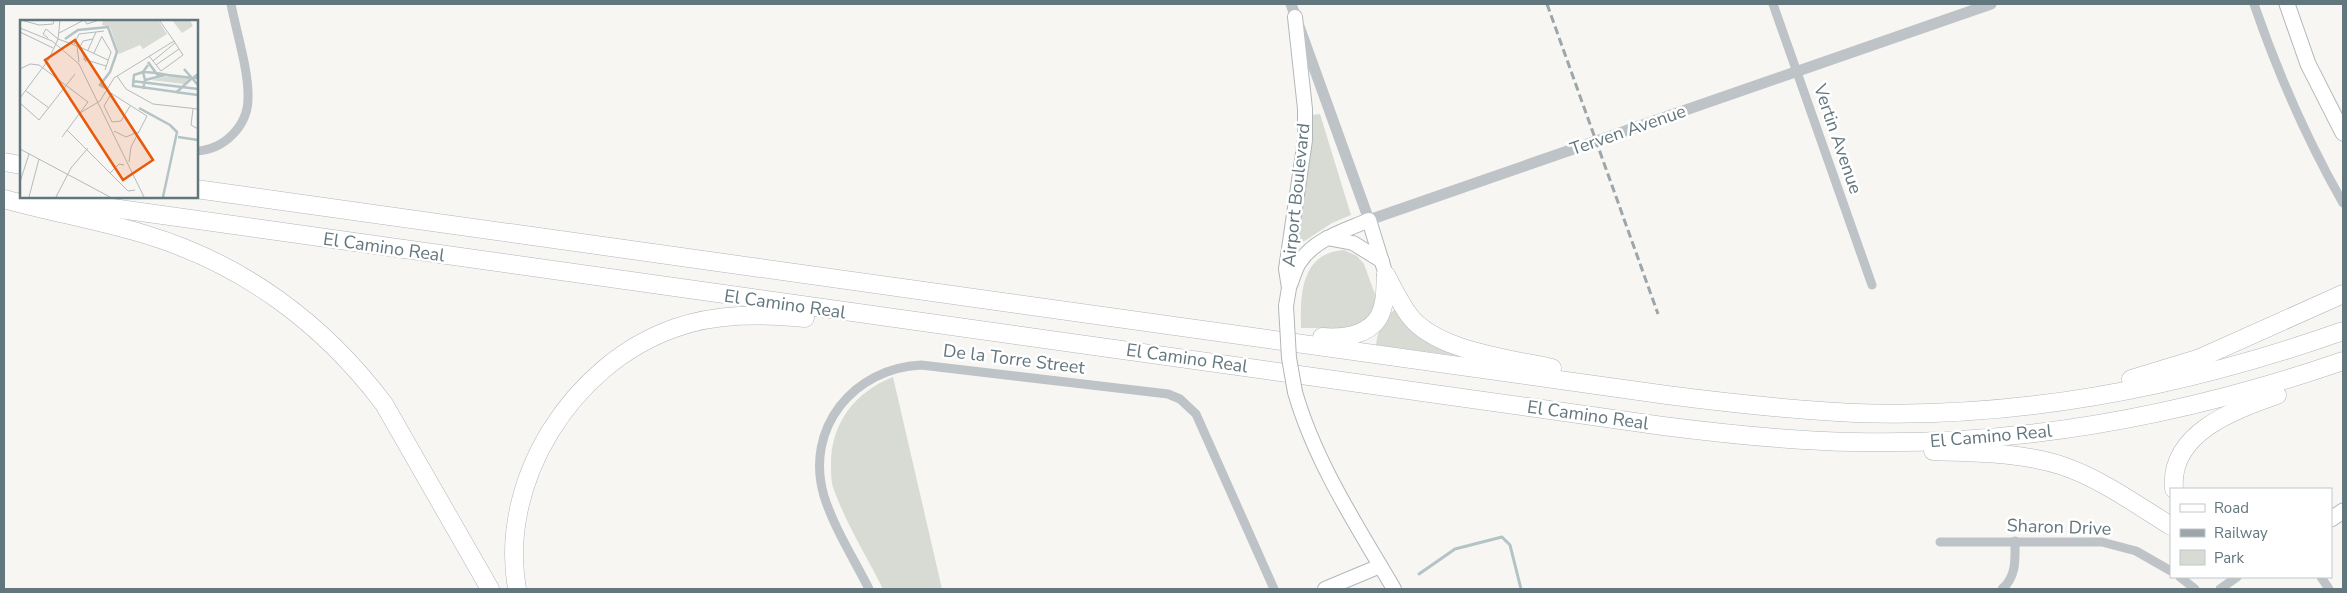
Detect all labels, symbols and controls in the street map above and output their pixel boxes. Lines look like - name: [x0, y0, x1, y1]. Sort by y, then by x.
- inset map: [20, 20, 198, 198]
- street label: Vertin Avenue: [1808, 80, 1868, 197]
- street label: Terven Avenue: [1567, 99, 1689, 161]
- street label: Airport Boulevard: [1277, 122, 1315, 268]
- street label: El Camino Real: [322, 227, 447, 268]
- street label: El Camino Real: [723, 284, 848, 325]
- street label: De la Torre Street: [942, 338, 1087, 380]
- street label: El Camino Real: [1125, 338, 1250, 379]
- street label: El Camino Real: [1526, 395, 1651, 436]
- street label: El Camino Real: [1929, 419, 2054, 453]
- legend: [2170, 488, 2332, 578]
- text: Road: [2214, 498, 2249, 518]
- street label: Sharon Drive: [2006, 513, 2112, 541]
- text: Railway: [2214, 523, 2268, 543]
- text: Park: [2214, 548, 2244, 568]

